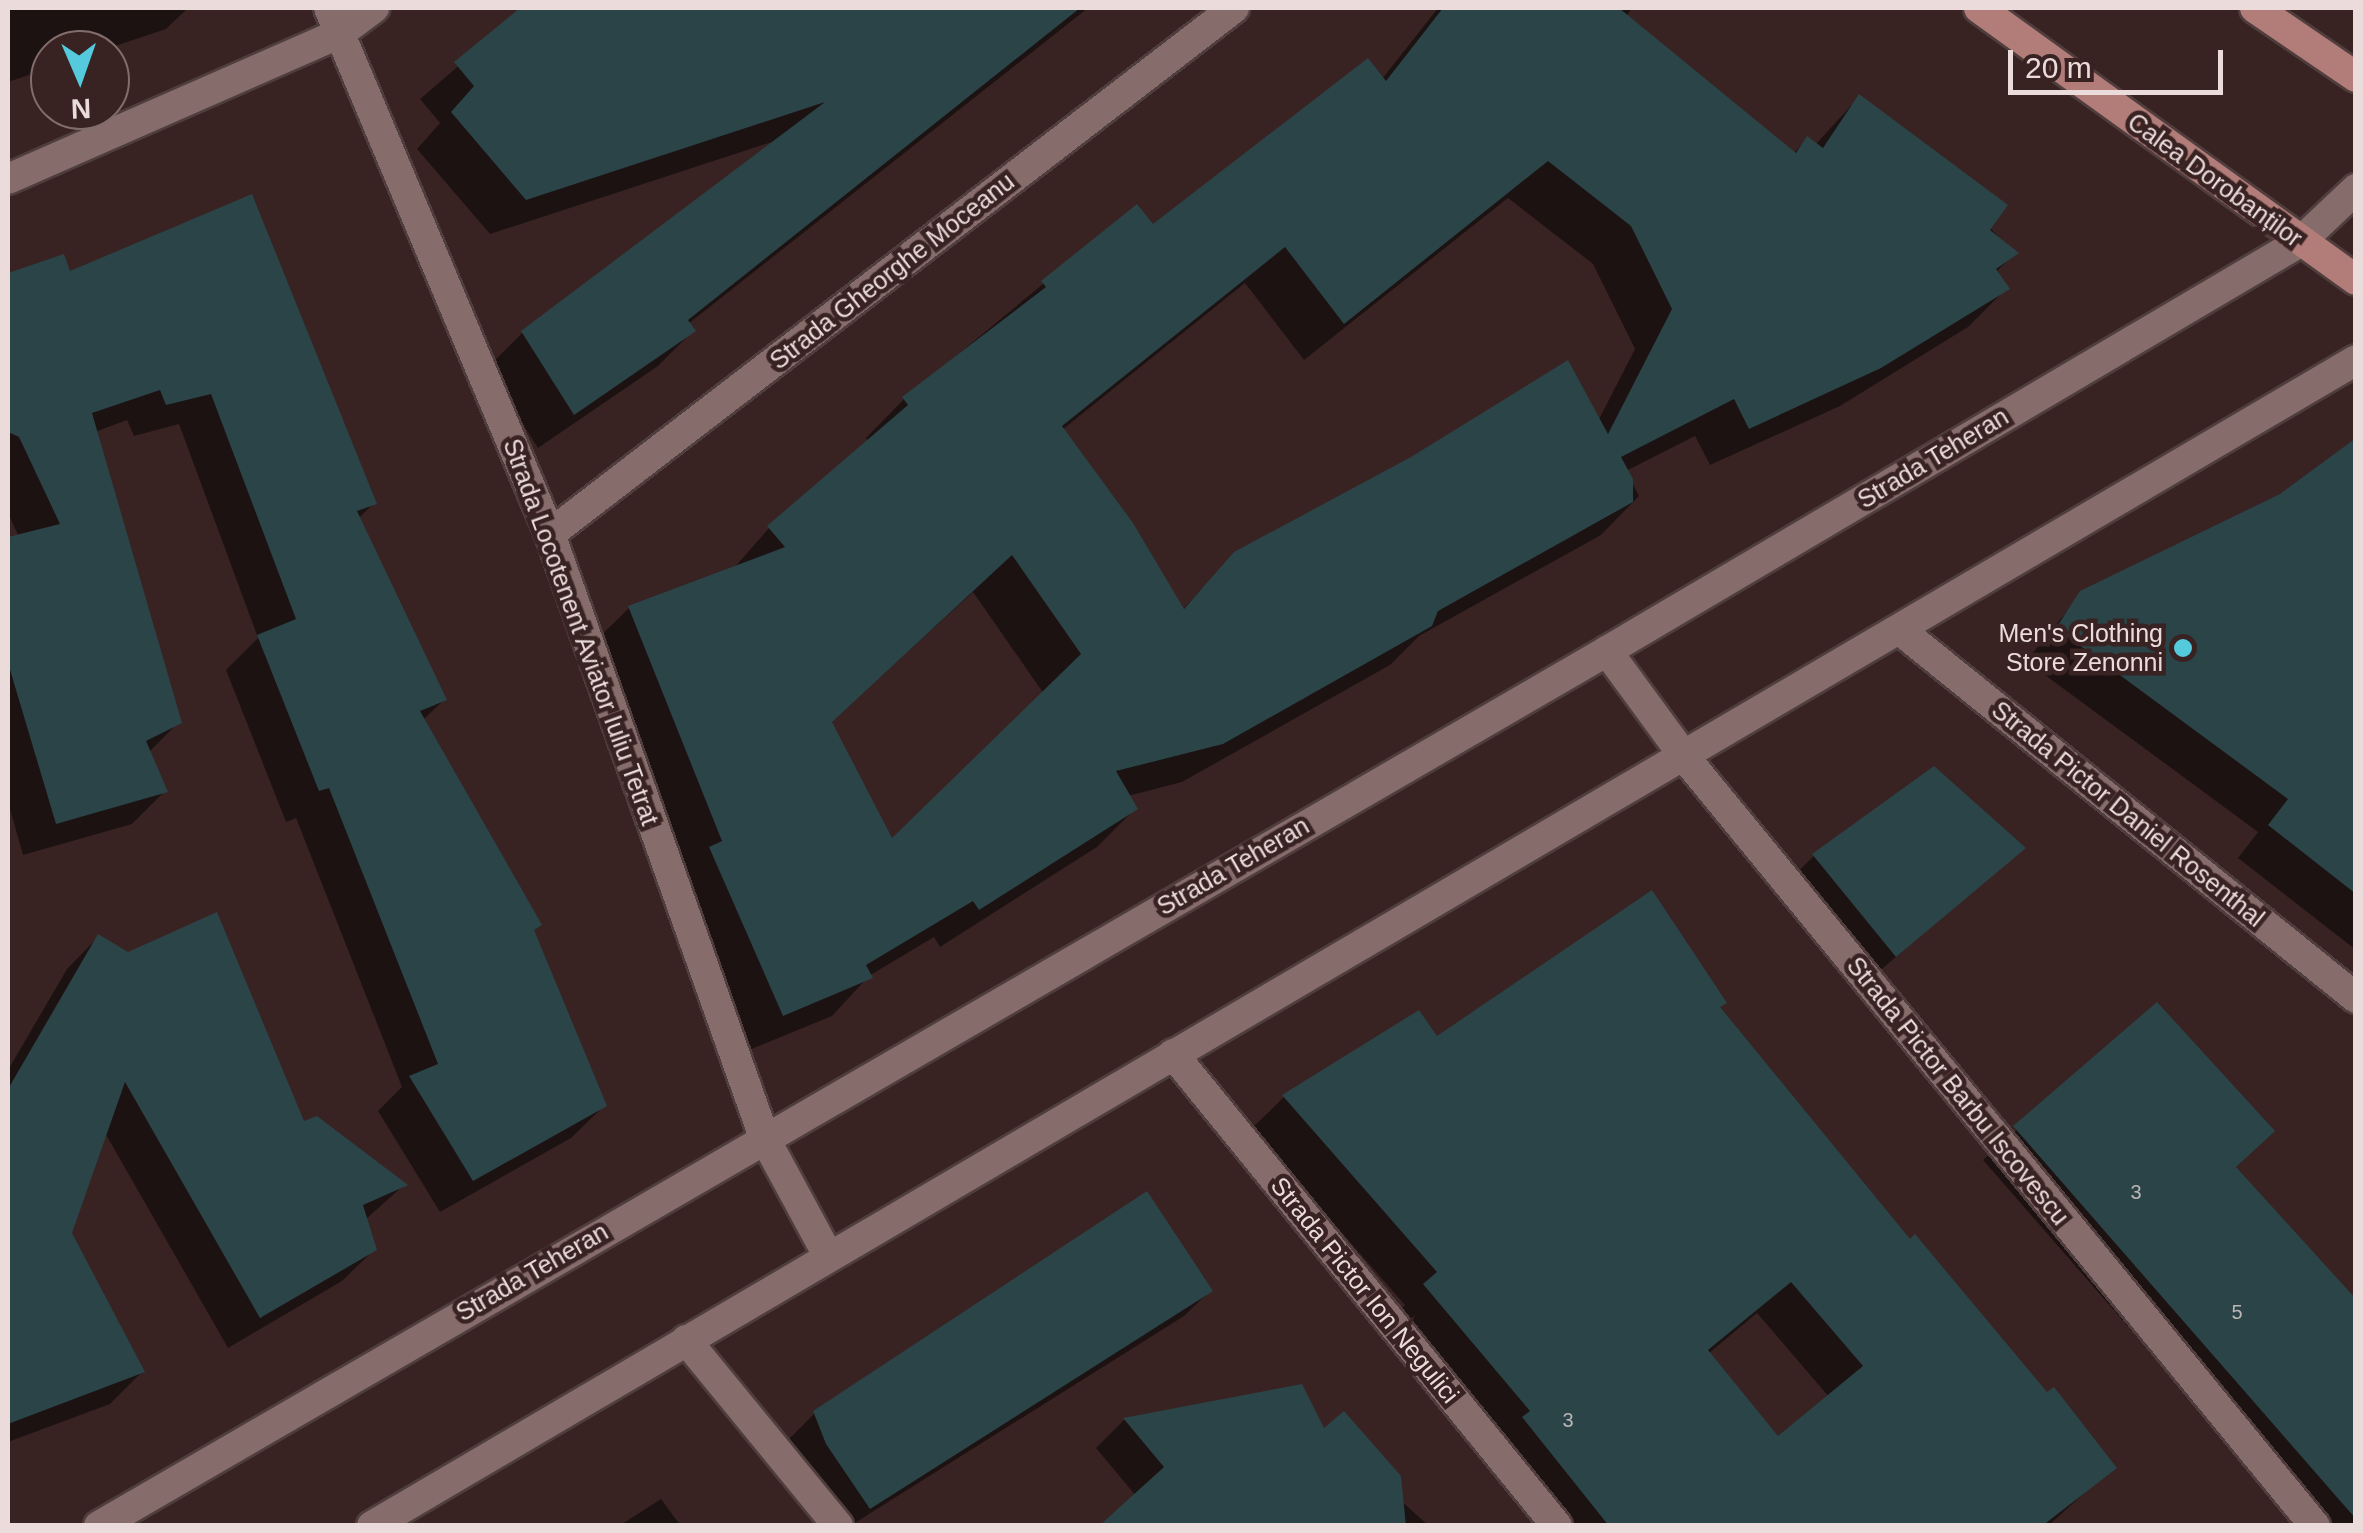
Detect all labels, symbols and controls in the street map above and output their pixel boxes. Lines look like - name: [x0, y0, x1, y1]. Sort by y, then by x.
- north arrow: [30, 30, 130, 130]
- scale bar: [2013, 30, 2228, 92]
- text: 20 m: [2025, 51, 2092, 84]
- text: N: [70, 93, 92, 124]
- street label: Calea Dorobanților: [2122, 107, 2308, 253]
- street label: Strada Gheorghe Moceanu: [764, 166, 1020, 376]
- street label: Strada Teheran: [1852, 401, 2014, 515]
- street label: Strada Locotenent Aviator Iuliu Tetrat: [497, 434, 665, 830]
- place label: Men's Clothing Store Zenonni: [1998, 619, 2163, 678]
- marker: Men's Clothing Store Zenonni: [2172, 637, 2194, 659]
- street label: Strada Pictor Daniel Rosenthal: [1986, 695, 2270, 933]
- street label: Strada Teheran: [1151, 810, 1315, 922]
- street label: Strada Pictor Barbu Iscovescu: [1841, 951, 2075, 1231]
- street label: Strada Pictor Ion Negulici: [1265, 1171, 1465, 1409]
- house number: 3: [2130, 1180, 2142, 1204]
- street label: Strada Teheran: [450, 1216, 614, 1328]
- house number: 5: [2231, 1300, 2243, 1324]
- house number: 3: [1562, 1408, 1574, 1432]

